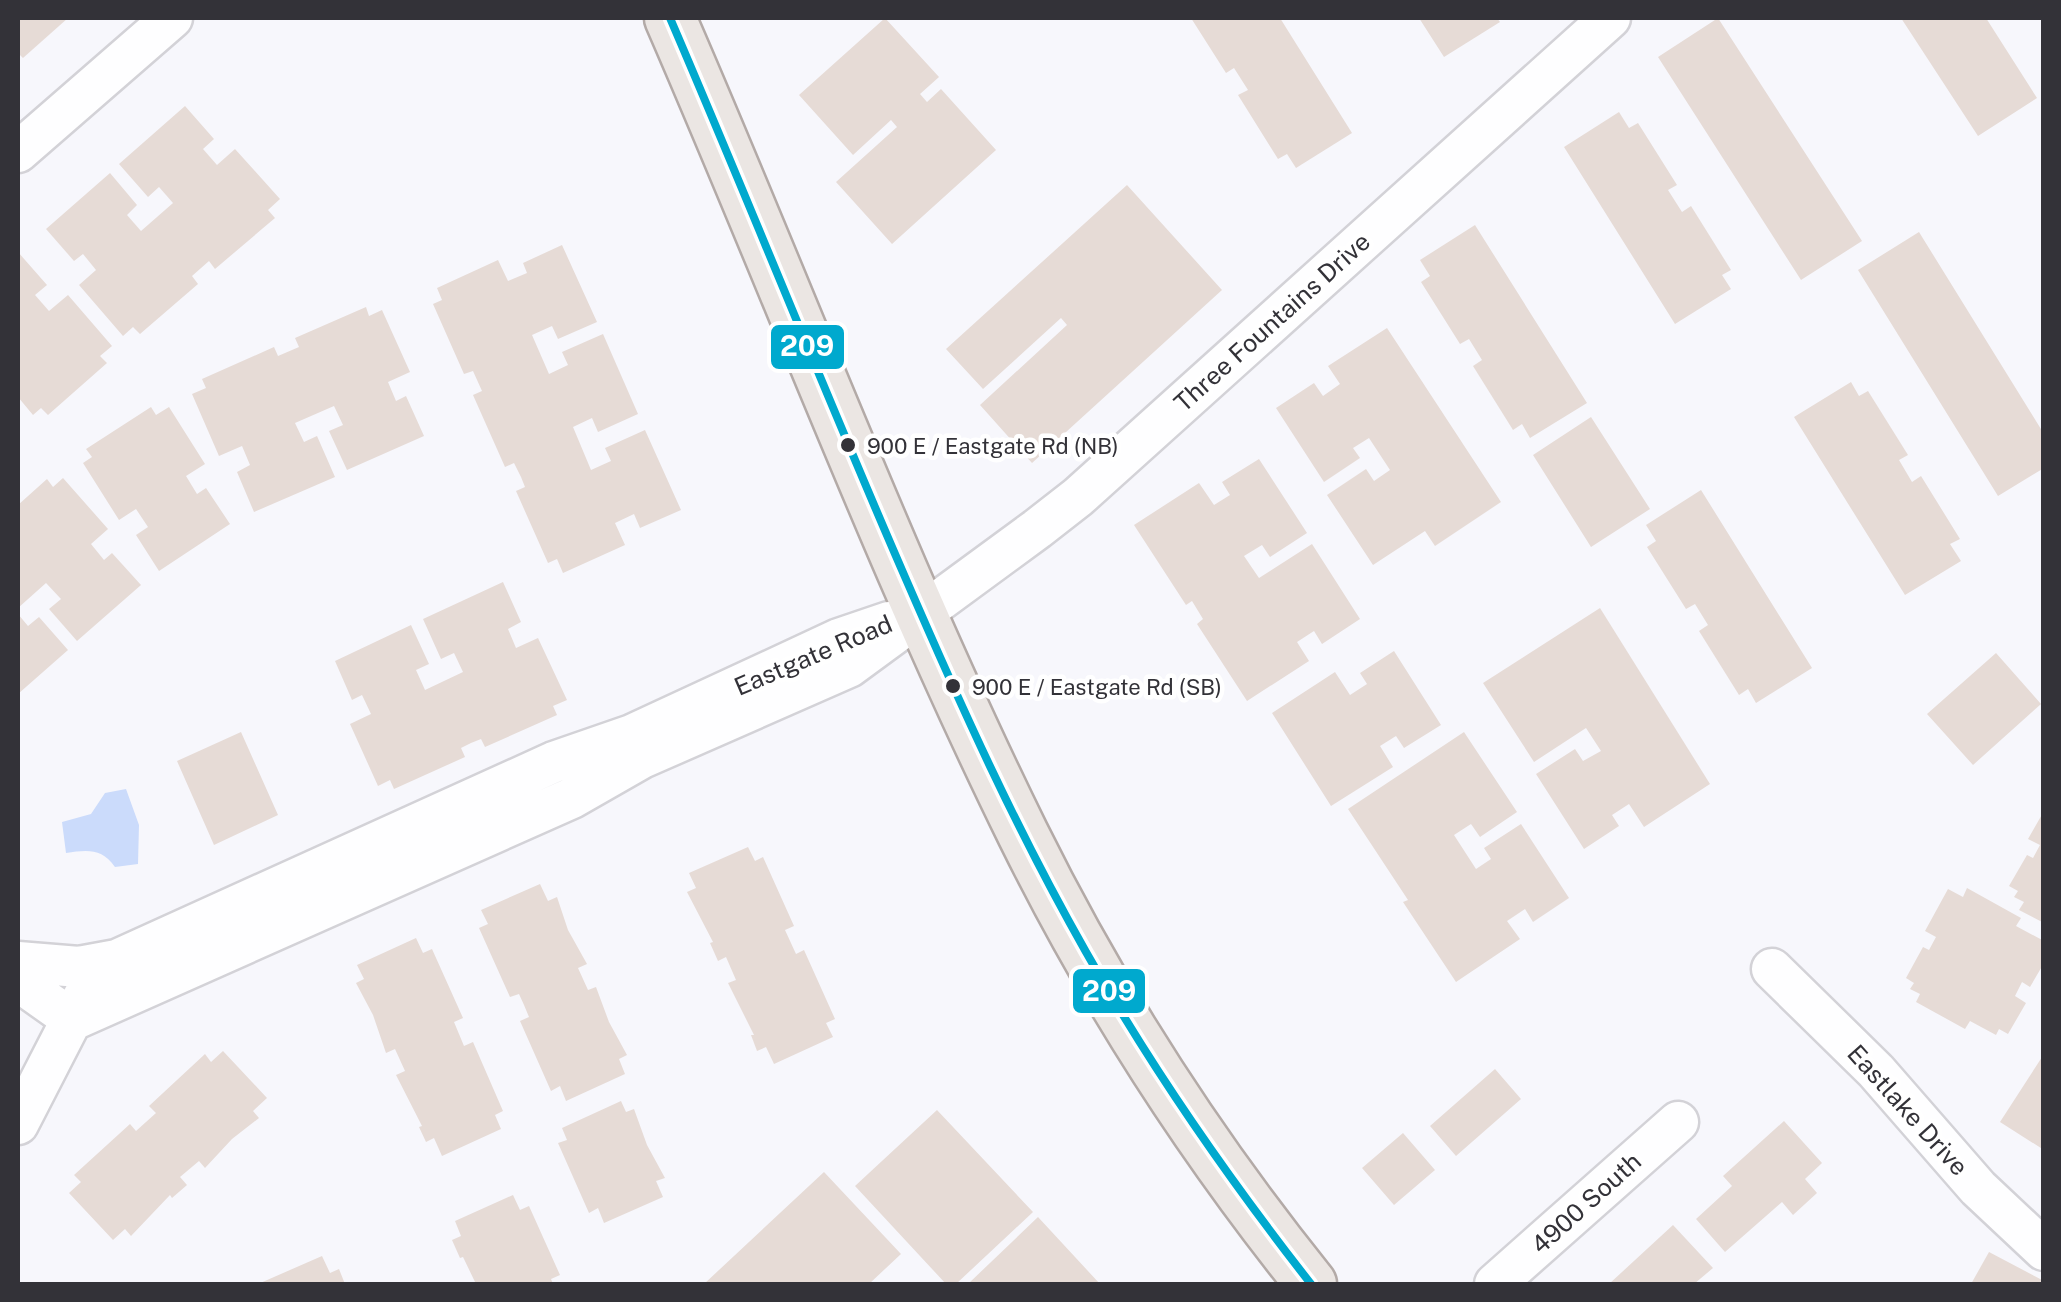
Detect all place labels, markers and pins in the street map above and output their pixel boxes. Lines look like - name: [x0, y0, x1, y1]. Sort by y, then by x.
- place label: 900 E / Eastgate Rd (NB): [867, 433, 1119, 459]
- marker: 900 E / Eastgate Rd (NB): [838, 435, 858, 455]
- place label: 900 E / Eastgate Rd (SB): [972, 674, 1222, 700]
- marker: 900 E / Eastgate Rd (SB): [943, 676, 963, 696]

